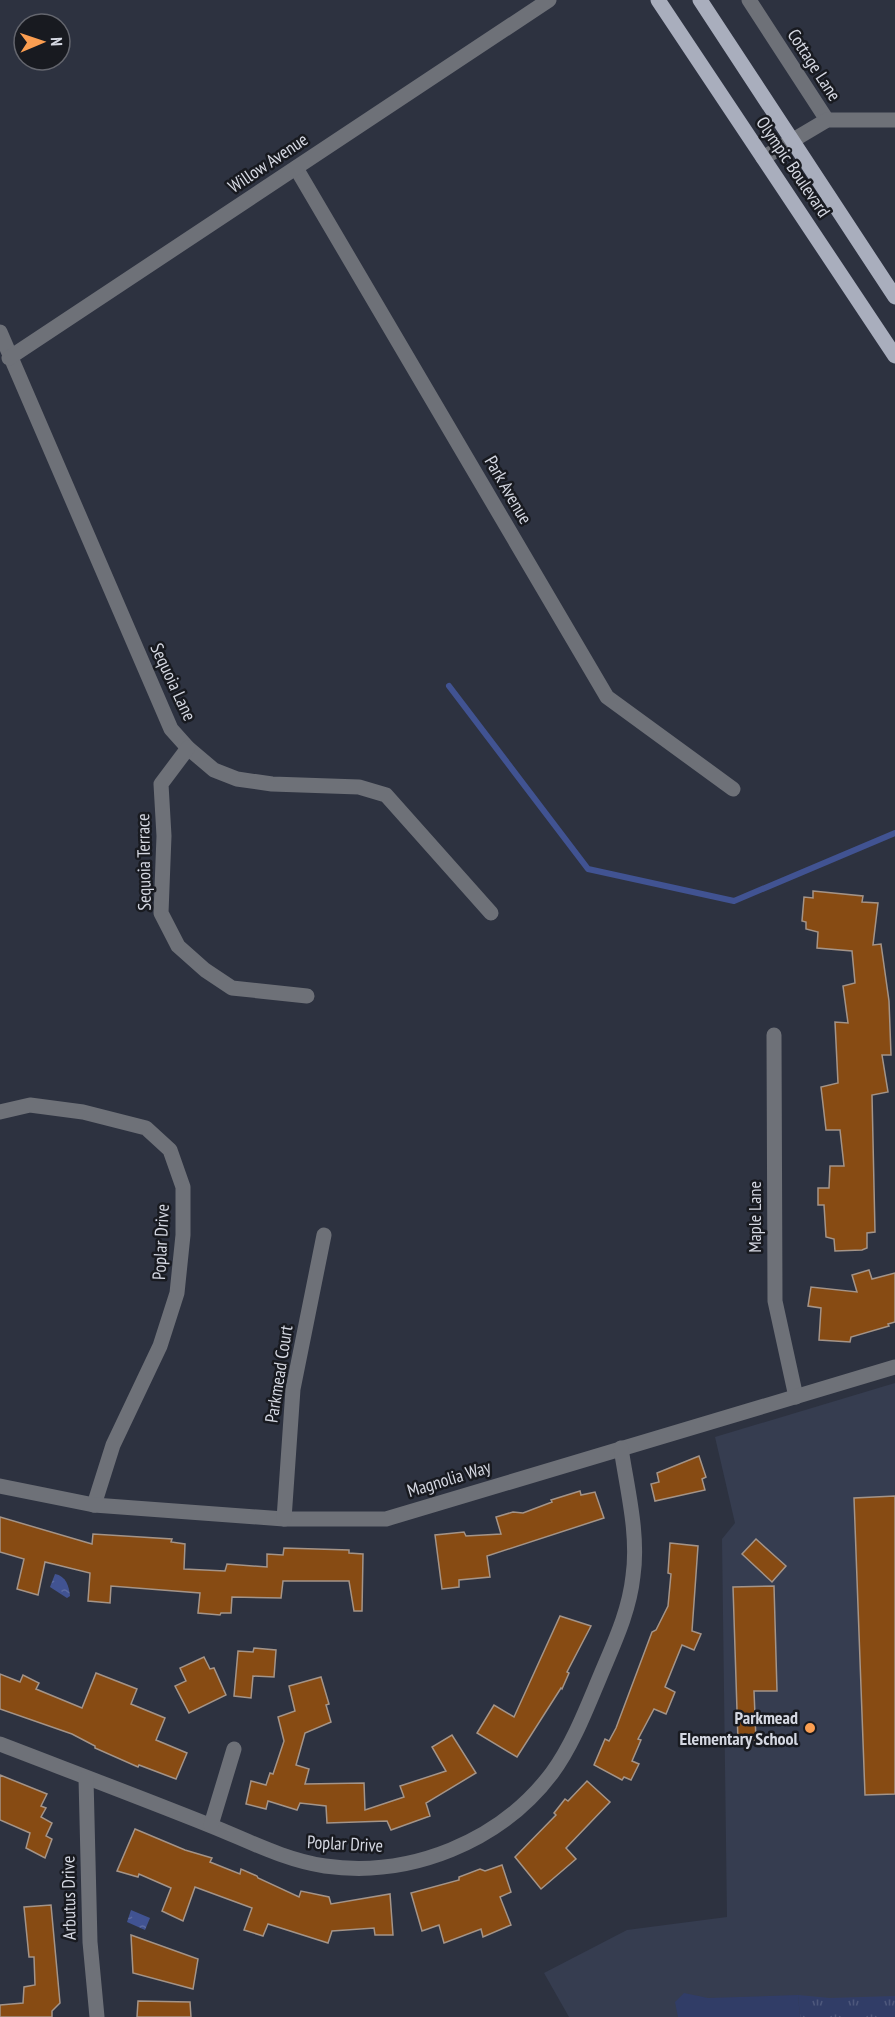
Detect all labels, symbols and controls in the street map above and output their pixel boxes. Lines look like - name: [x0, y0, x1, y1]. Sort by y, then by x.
- north arrow: [12, 12, 72, 72]
- street label: Cottage Lane: [783, 24, 846, 105]
- text: N: [47, 37, 67, 46]
- street label: Olympic Boulevard: [751, 112, 836, 221]
- street label: Willow Avenue: [224, 128, 312, 198]
- street label: Park Avenue: [480, 451, 537, 528]
- street label: Sequoia Lane: [145, 639, 201, 724]
- street label: Sequoia Terrace: [131, 813, 156, 911]
- street label: Maple Lane: [743, 1181, 766, 1253]
- street label: Poplar Drive: [147, 1203, 174, 1281]
- street label: Parkmead Court: [259, 1324, 298, 1424]
- street label: Magnolia Way: [404, 1455, 494, 1502]
- place label: Parkmead Elementary School: [679, 1706, 799, 1750]
- marker: Parkmead Elementary School: [803, 1721, 817, 1735]
- street label: Poplar Drive: [306, 1830, 384, 1857]
- street label: Arbutus Drive: [56, 1856, 81, 1940]

